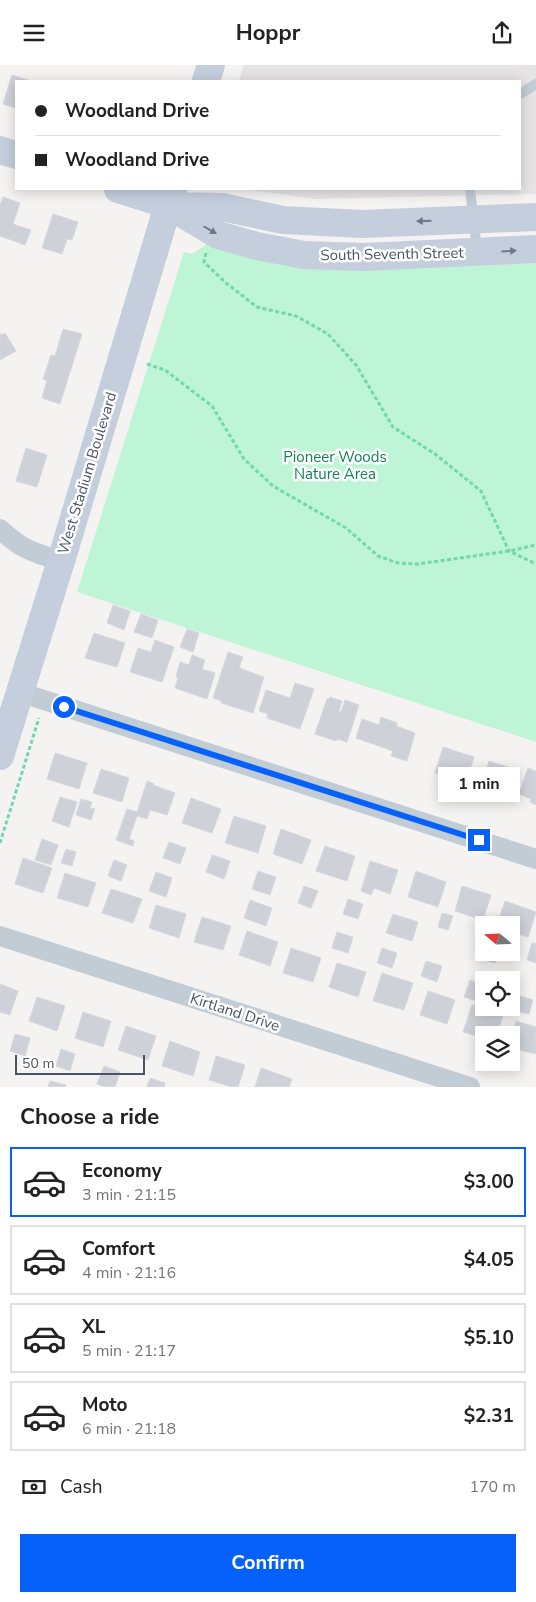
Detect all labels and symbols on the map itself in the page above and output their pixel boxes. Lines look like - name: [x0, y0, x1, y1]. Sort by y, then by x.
- one-way arrow: [416, 218, 432, 226]
- one-way arrow: [203, 225, 216, 234]
- street label: South Seventh Street: [320, 243, 465, 265]
- one-way arrow: [501, 246, 517, 254]
- street label: West Stadium Boulevard: [53, 390, 121, 556]
- park label: Pioneer Woods Nature Area: [283, 447, 387, 484]
- route start: [53, 696, 75, 718]
- callout: 1 min: [438, 767, 520, 803]
- route end: [468, 829, 490, 851]
- north arrow: [475, 916, 520, 961]
- street label: Kirtland Drive: [188, 988, 282, 1036]
- scale bar: [15, 1052, 145, 1075]

